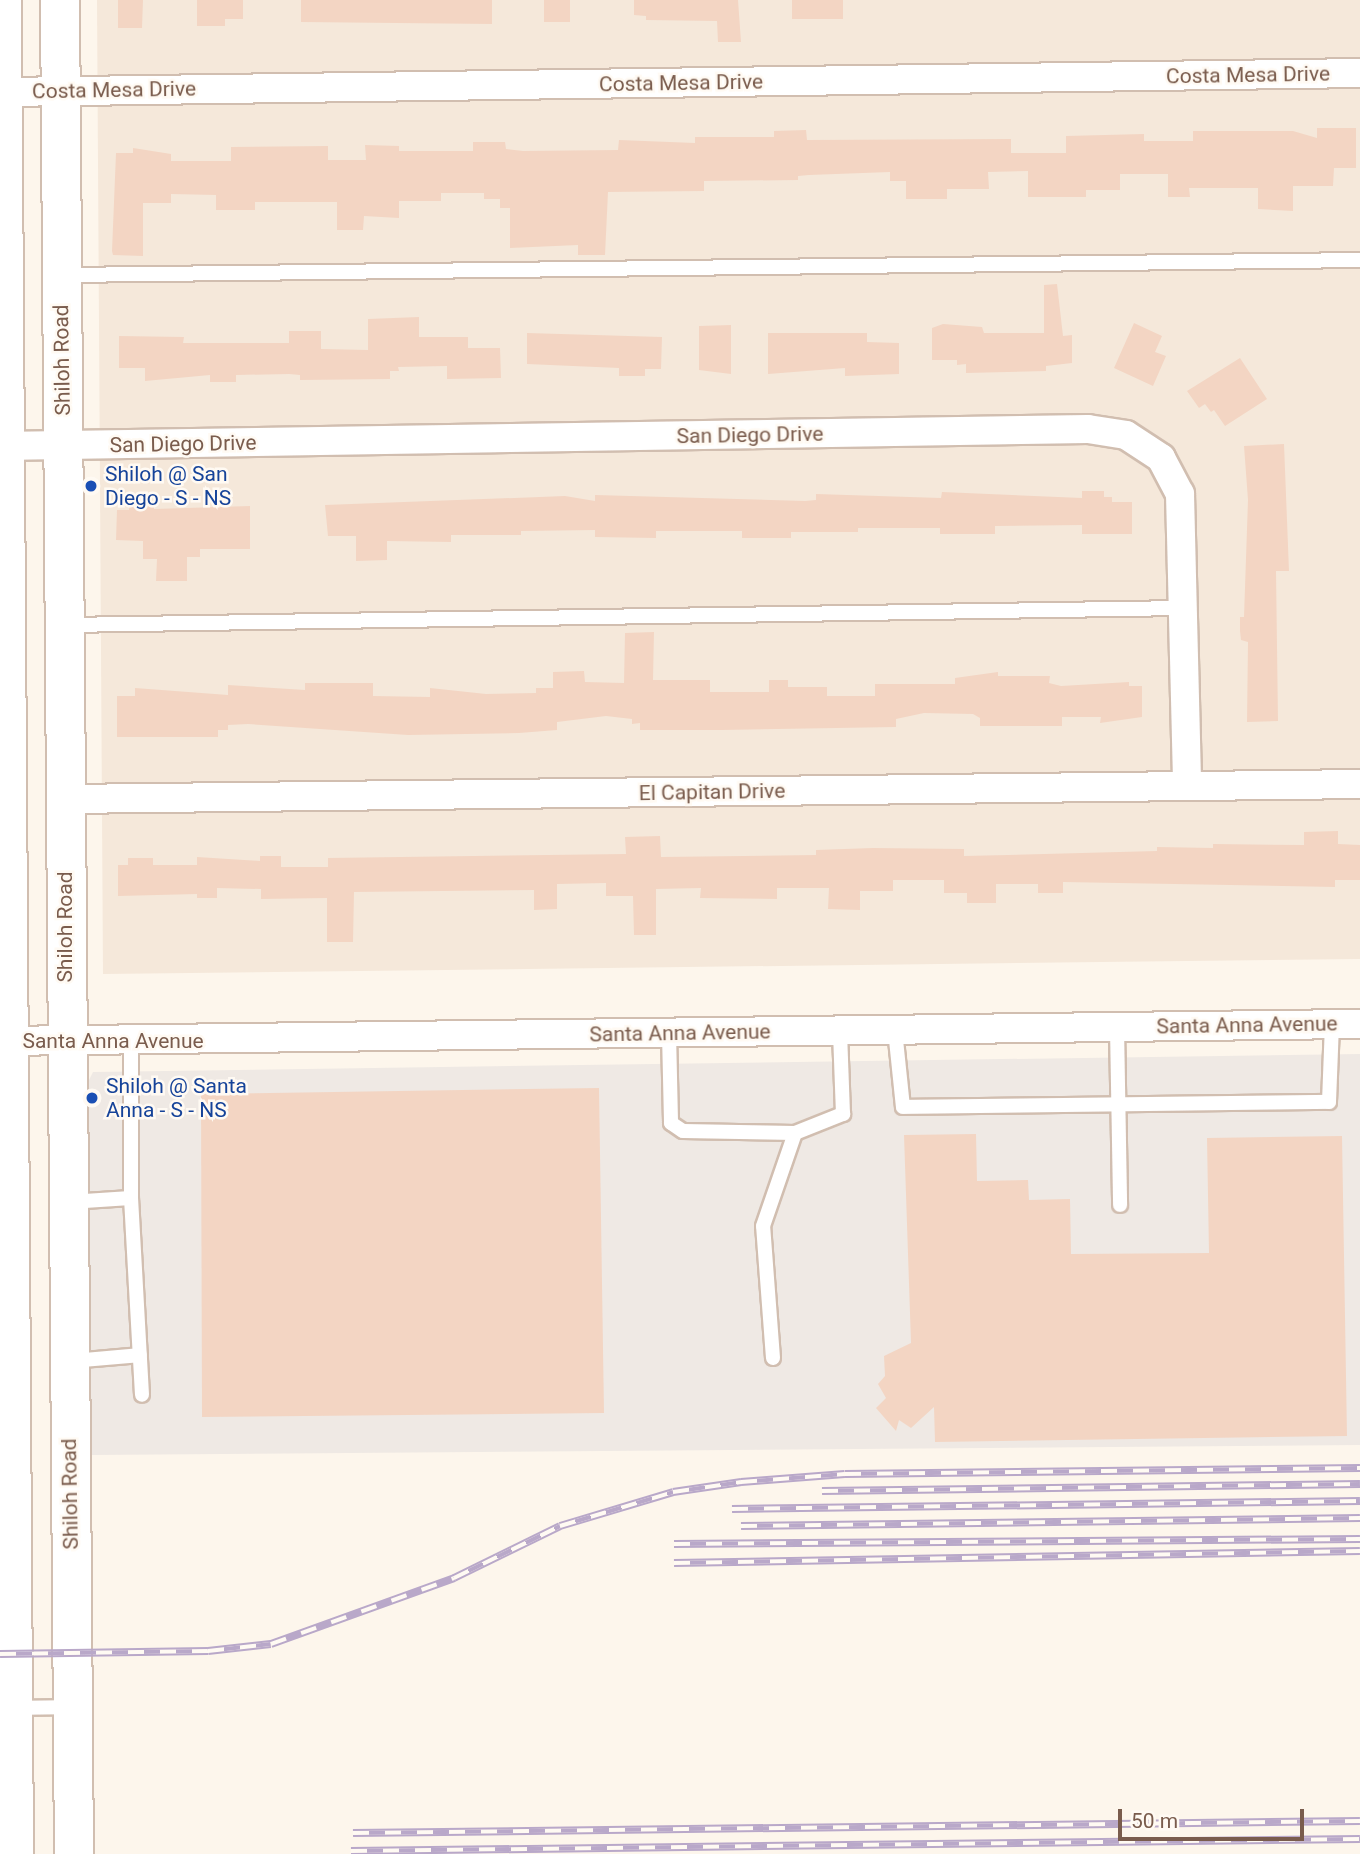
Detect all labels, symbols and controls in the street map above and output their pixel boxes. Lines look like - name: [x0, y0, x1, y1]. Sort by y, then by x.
- street label: Costa Mesa Drive: [1166, 61, 1330, 89]
- street label: Costa Mesa Drive: [599, 69, 763, 97]
- street label: Costa Mesa Drive: [32, 76, 196, 104]
- street label: Shiloh Road: [48, 304, 76, 416]
- street label: San Diego Drive: [676, 421, 824, 449]
- street label: San Diego Drive: [109, 430, 257, 458]
- place label: Shiloh @ San Diego - S - NS: [105, 461, 231, 511]
- marker: Shiloh @ San Diego - S - NS: [83, 478, 99, 494]
- street label: El Capitan Drive: [639, 778, 785, 806]
- street label: Shiloh Road: [52, 871, 78, 983]
- street label: Santa Anna Avenue: [1156, 1011, 1338, 1039]
- street label: Santa Anna Avenue: [589, 1019, 771, 1047]
- street label: Santa Anna Avenue: [22, 1028, 204, 1054]
- place label: Shiloh @ Santa Anna - S - NS: [106, 1073, 247, 1123]
- marker: Shiloh @ Santa Anna - S - NS: [84, 1090, 100, 1106]
- street label: Shiloh Road: [56, 1438, 84, 1550]
- scale bar: [1122, 1794, 1308, 1838]
- text: 50 m: [1131, 1809, 1178, 1833]

